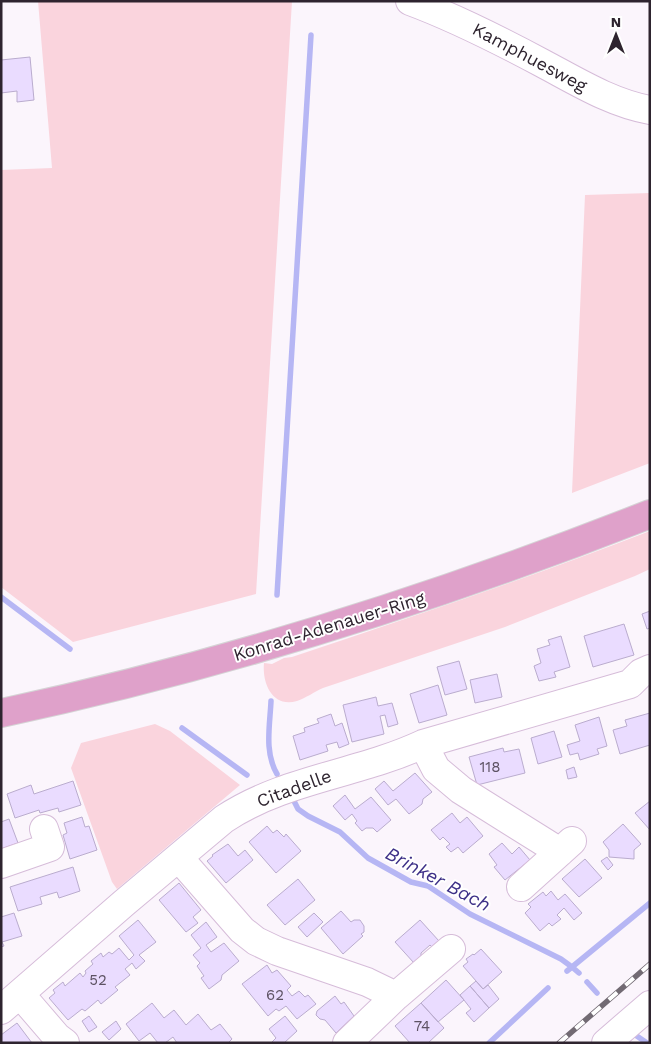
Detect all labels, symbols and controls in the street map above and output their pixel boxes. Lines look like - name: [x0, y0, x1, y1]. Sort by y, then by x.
- north arrow: [591, 10, 641, 60]
- text: N: [611, 14, 621, 30]
- street label: Kamphuesweg: [469, 18, 591, 96]
- street label: Konrad-Adenauer-Ring: [231, 587, 428, 665]
- house number: 118: [480, 758, 500, 776]
- street label: Citadelle: [254, 765, 334, 811]
- water label: Brinker Bach: [382, 842, 494, 916]
- house number: 52: [89, 971, 107, 989]
- house number: 62: [266, 986, 284, 1004]
- house number: 74: [414, 1017, 430, 1035]

